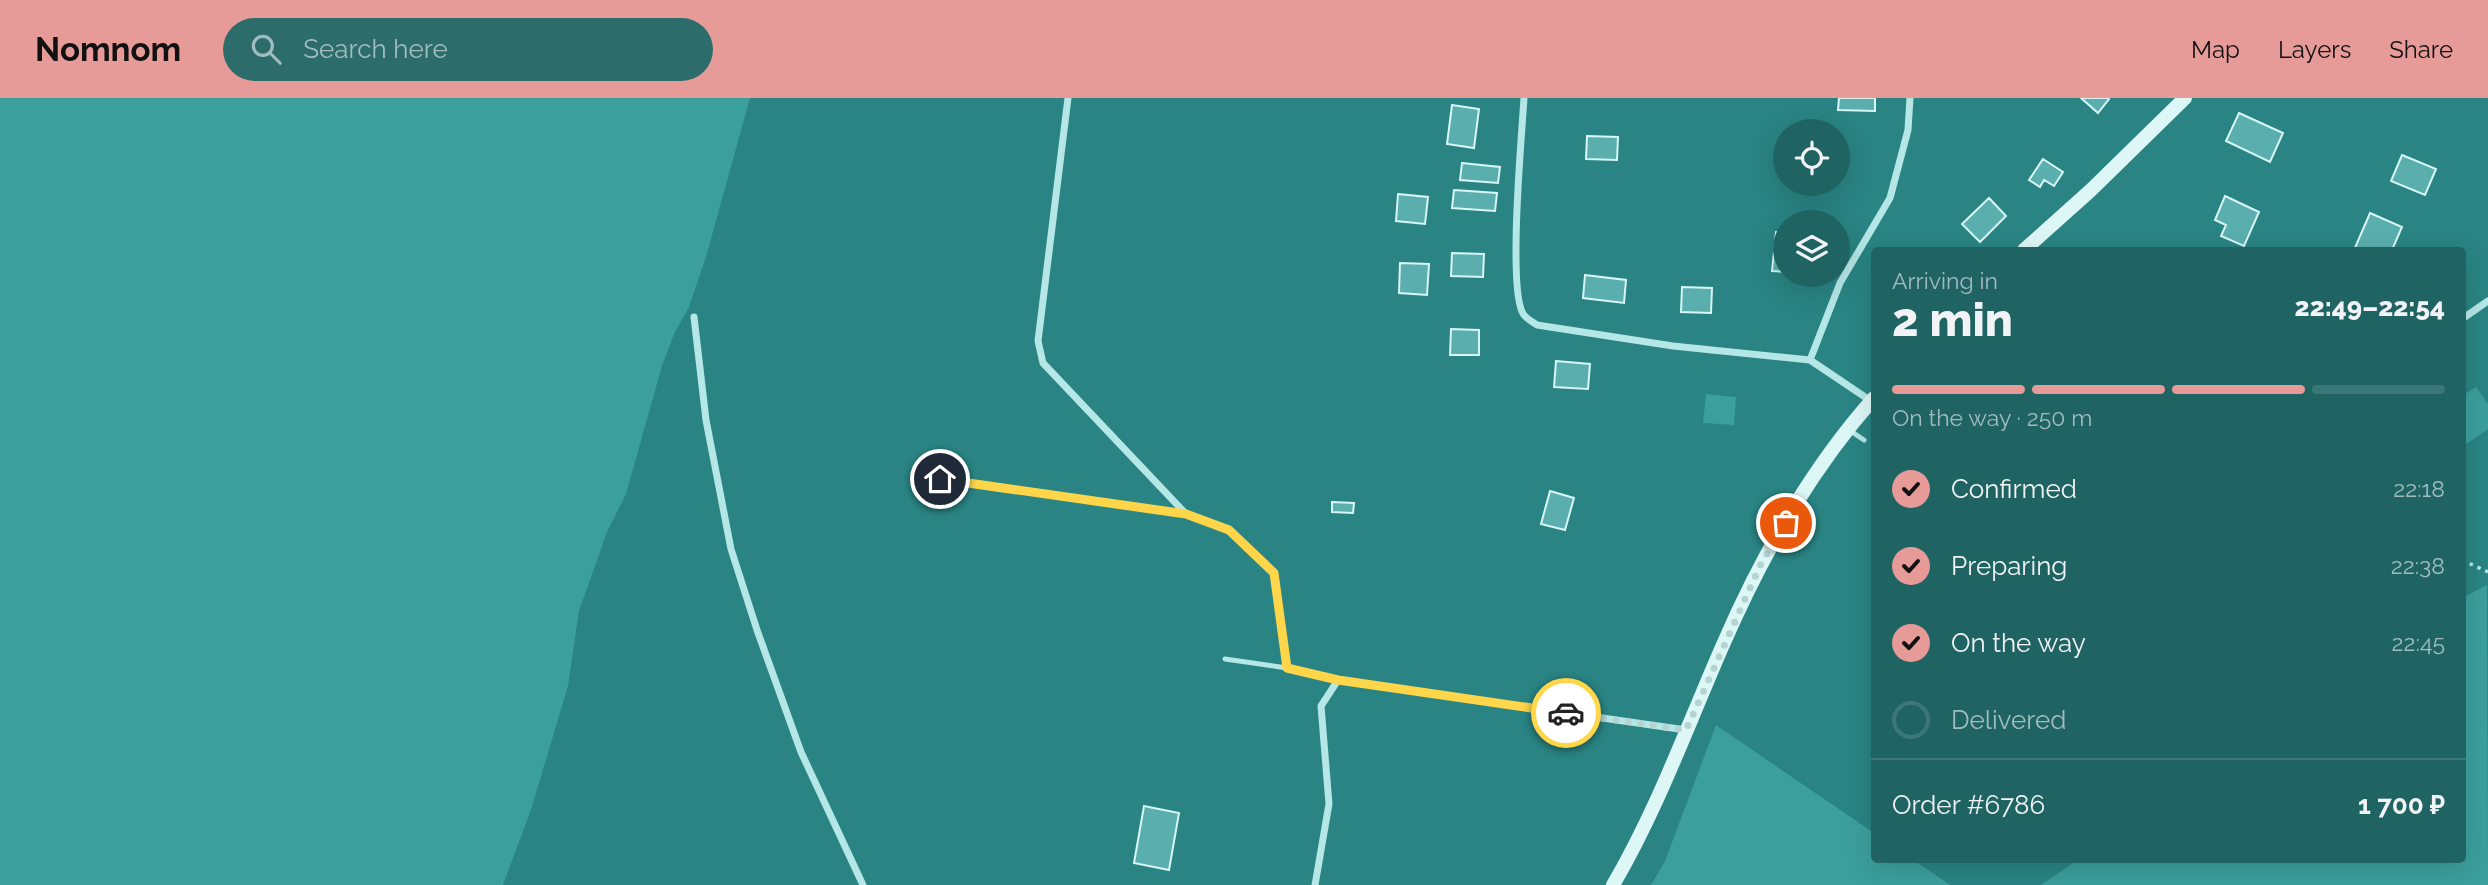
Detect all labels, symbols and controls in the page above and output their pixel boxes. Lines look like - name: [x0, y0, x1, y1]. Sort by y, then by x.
- search box: [223, 18, 713, 81]
- text: Nomnom: [35, 30, 181, 69]
- icon: search: [247, 30, 285, 68]
- text: Search here: [303, 34, 448, 64]
- text: Map: [2191, 35, 2240, 64]
- text: Layers: [2278, 35, 2351, 64]
- text: Share: [2389, 35, 2453, 64]
- map controls: [1773, 119, 1850, 287]
- button: locate: [1773, 119, 1850, 196]
- button: layers: [1773, 210, 1850, 287]
- text: Arriving in: [1892, 267, 1998, 294]
- text: 22:49–22:54: [2295, 292, 2445, 322]
- text: 2 min: [1892, 293, 2013, 347]
- text: On the way · 250 m: [1892, 404, 2092, 431]
- pin: [910, 449, 970, 509]
- icon: home: [921, 460, 959, 498]
- icon: check: [1892, 470, 1930, 508]
- text: Confirmed: [1951, 474, 2077, 504]
- text: 22:18: [2393, 475, 2445, 502]
- pin: [1756, 493, 1816, 553]
- icon: bag: [1767, 504, 1805, 542]
- icon: check: [1892, 547, 1930, 585]
- text: Preparing: [1951, 551, 2067, 581]
- text: 22:38: [2391, 552, 2445, 579]
- icon: check: [1892, 624, 1930, 662]
- text: On the way: [1951, 628, 2086, 658]
- text: 22:45: [2392, 629, 2445, 656]
- courier: [1531, 678, 1601, 748]
- icon: car: [1547, 694, 1585, 732]
- text: Delivered: [1951, 705, 2066, 735]
- text: Order #6786: [1892, 790, 2045, 820]
- text: 1 700 ₽: [2358, 790, 2445, 820]

